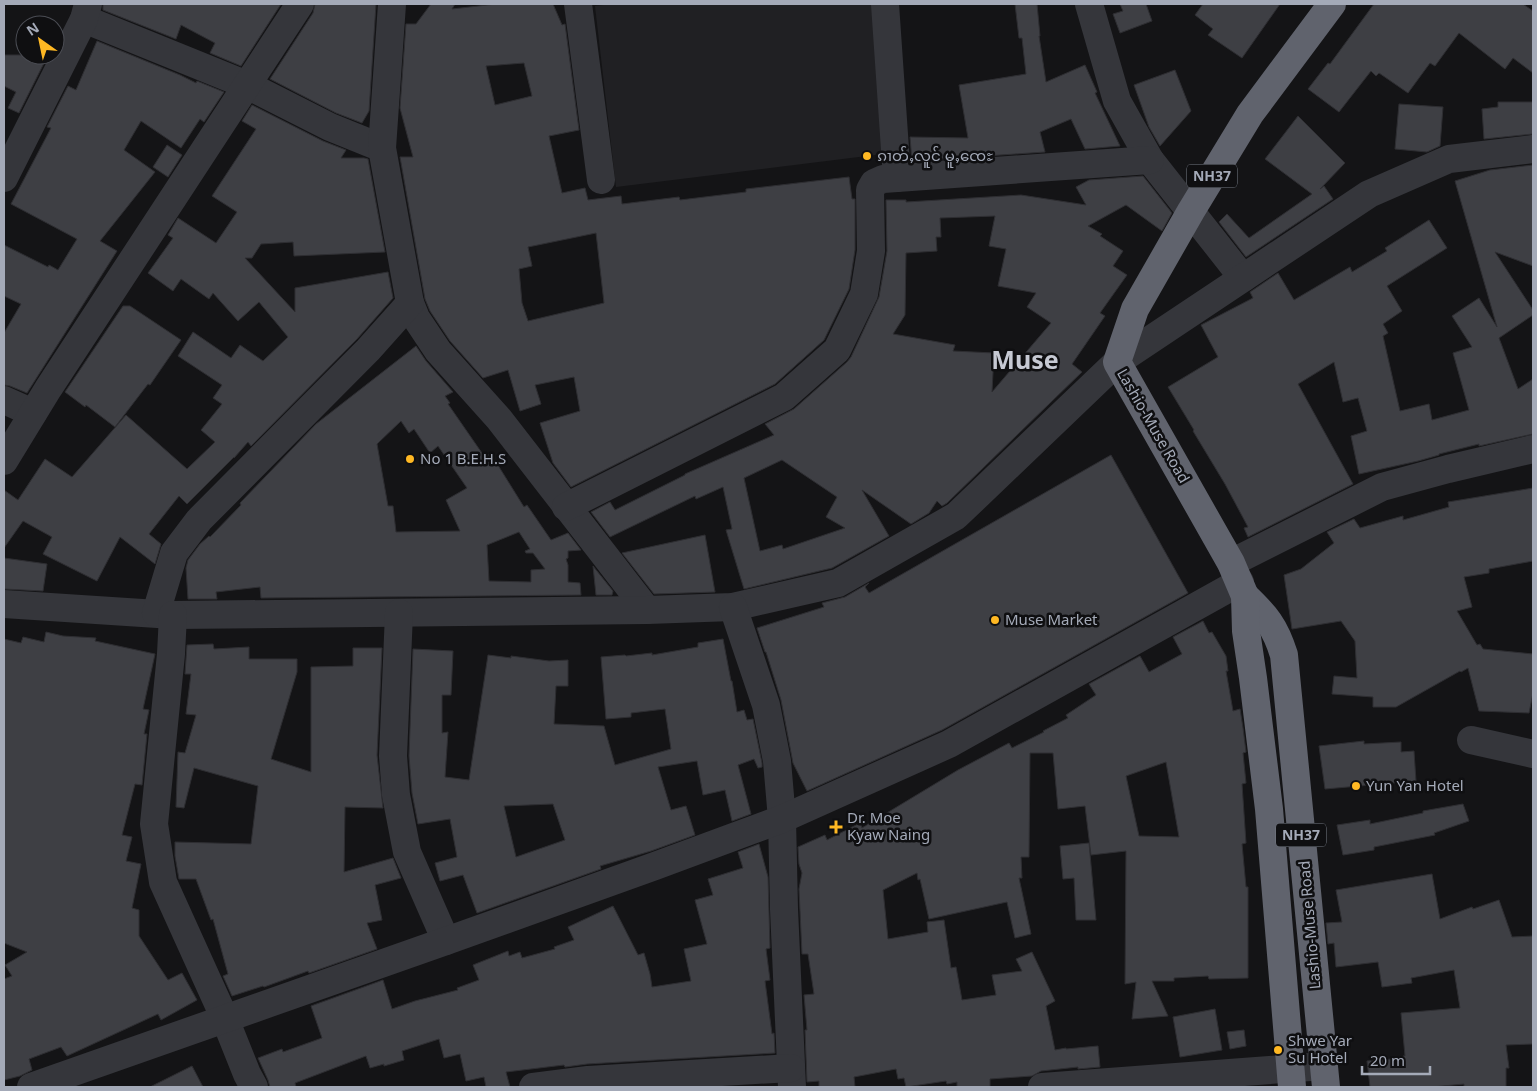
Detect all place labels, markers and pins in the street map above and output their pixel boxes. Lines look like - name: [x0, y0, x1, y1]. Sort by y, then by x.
- place label: ၵၢတ်ႇလူင် မူႇၸေႊ: [877, 145, 993, 168]
- marker: ၵၢတ်ႇလူင် မူႇၸေႊ: [861, 150, 873, 162]
- place label: No 1 B.E.H.S: [420, 448, 506, 468]
- marker: No 1 B.E.H.S: [404, 453, 416, 465]
- place label: Muse Market: [1005, 609, 1098, 629]
- marker: Muse Market: [989, 614, 1001, 626]
- place label: Yun Yan Hotel: [1366, 775, 1464, 795]
- marker: Yun Yan Hotel: [1350, 780, 1362, 792]
- place label: Dr. Moe Kyaw Naing: [847, 807, 930, 844]
- marker: Dr. Moe Kyaw Naing: [829, 820, 843, 834]
- place label: Shwe Yar Su Hotel: [1288, 1030, 1352, 1067]
- marker: Shwe Yar Su Hotel: [1272, 1044, 1284, 1056]

